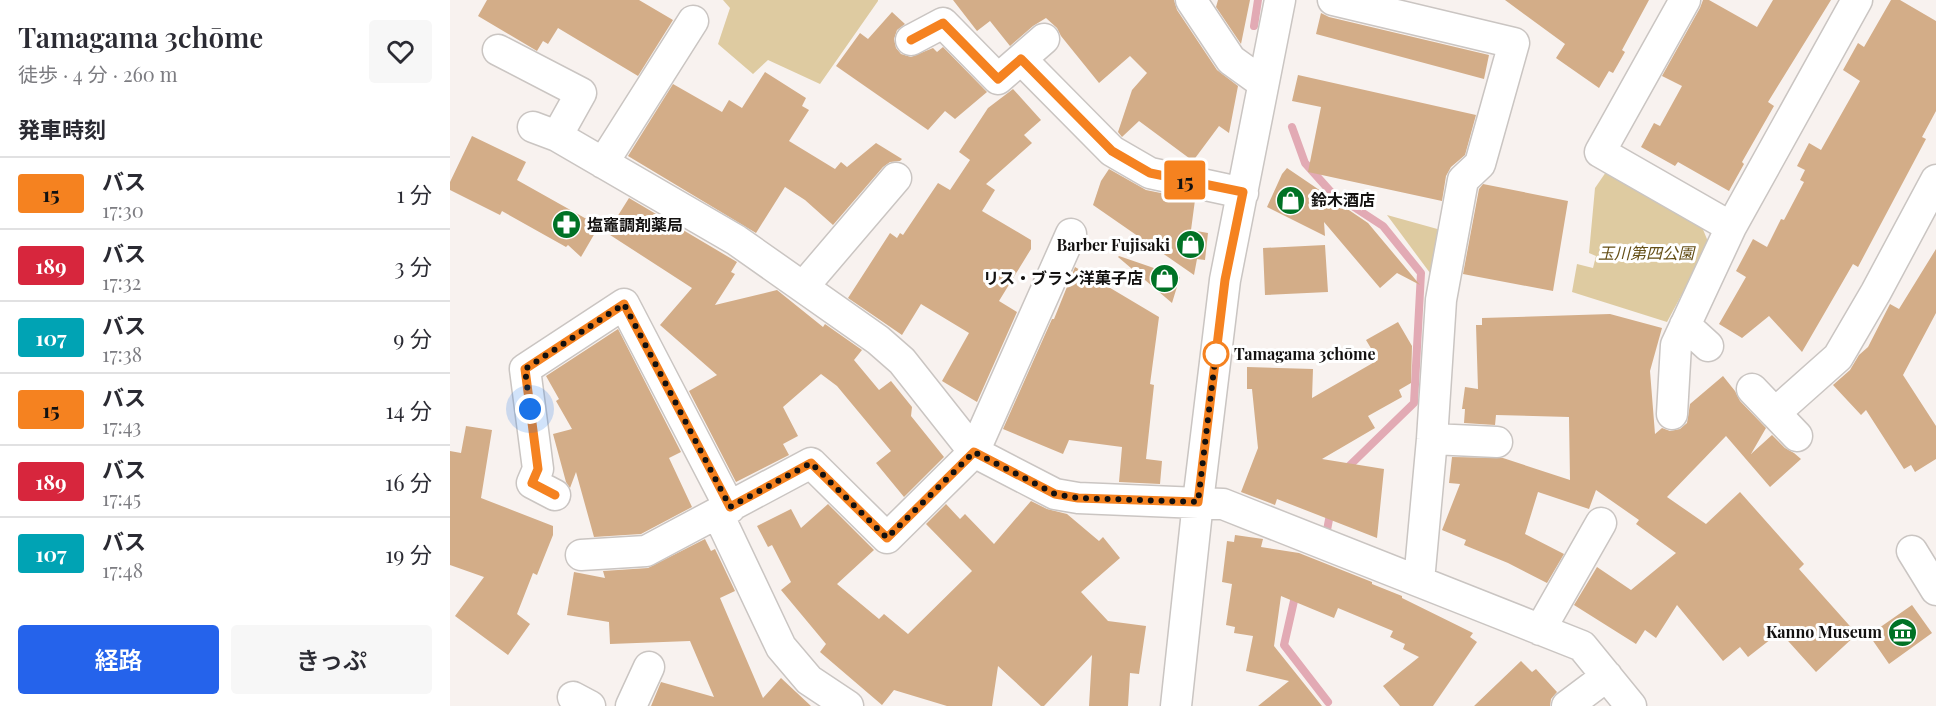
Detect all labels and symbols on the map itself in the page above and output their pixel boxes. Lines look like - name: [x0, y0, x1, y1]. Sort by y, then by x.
- line badge: 15: [1158, 160, 1212, 200]
- shop icon: 鈴木酒店: [1274, 184, 1306, 216]
- place label: 鈴木酒店: [1311, 189, 1375, 210]
- pharmacy icon: 塩竈調剤薬局: [550, 209, 582, 241]
- place label: 塩竈調剤薬局: [587, 214, 683, 235]
- shop icon: Barber Fujisaki: [1175, 229, 1207, 261]
- place label: Barber Fujisaki: [1057, 234, 1170, 255]
- park label: 玉川第四公園: [1598, 242, 1696, 263]
- shop icon: リス・ブラン洋菓子店: [1148, 262, 1180, 294]
- place label: リス・ブラン洋菓子店: [983, 267, 1143, 288]
- marker: Tamagama 3chōme: [1203, 341, 1229, 367]
- place label: Tamagama 3chōme: [1234, 343, 1376, 364]
- your location: [515, 394, 545, 424]
- museum icon: Kanno Museum: [1887, 616, 1919, 648]
- place label: Kanno Museum: [1766, 621, 1883, 642]

